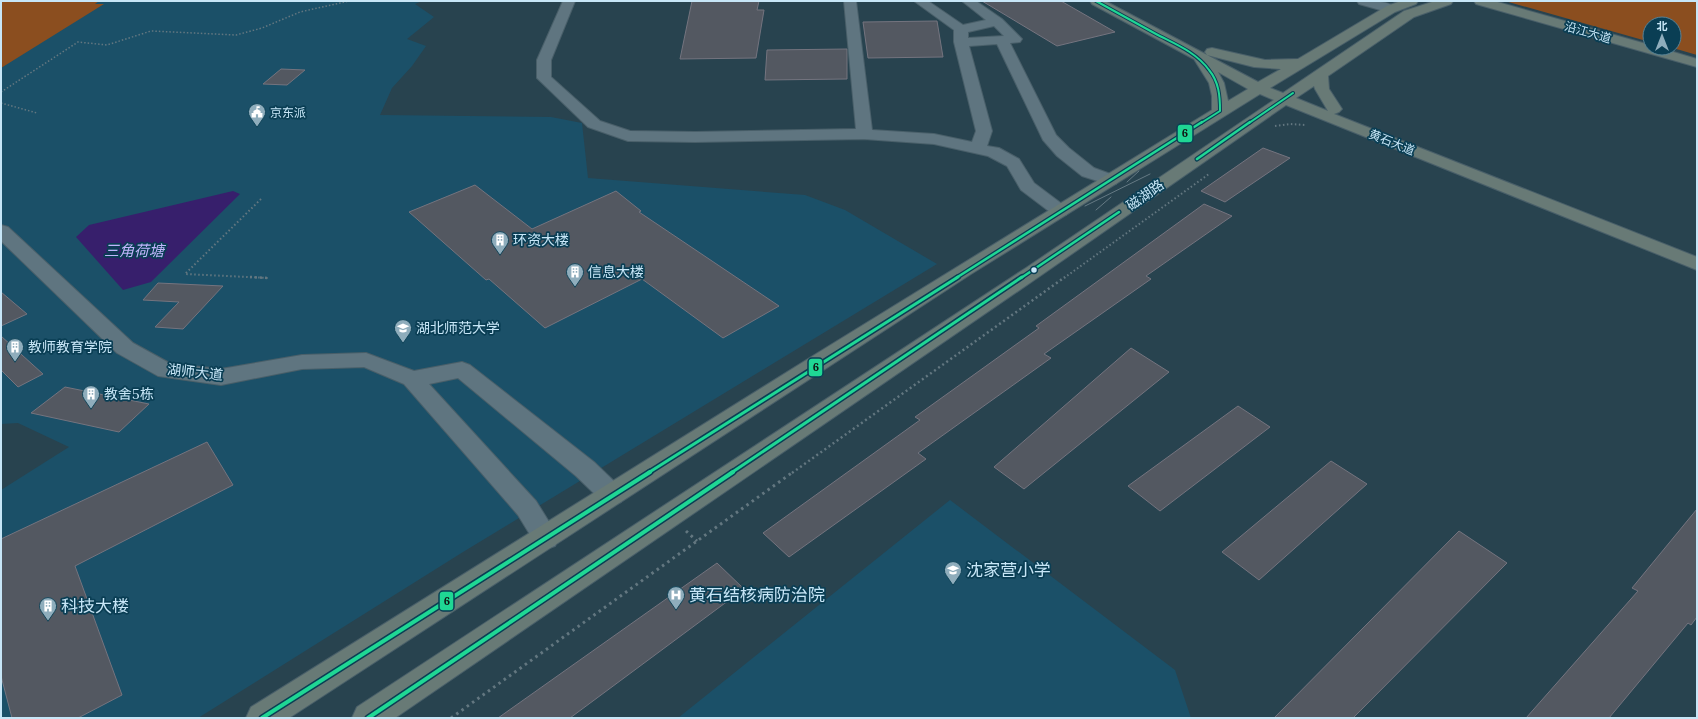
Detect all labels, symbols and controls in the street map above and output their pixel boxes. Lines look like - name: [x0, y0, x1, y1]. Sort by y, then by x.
- north arrow: [1642, 16, 1682, 56]
- street label: 沿江大道: [1563, 18, 1613, 46]
- text: 北: [1657, 19, 1668, 33]
- public building icon: 京东派: [247, 102, 267, 127]
- place label: 京东派: [270, 105, 306, 120]
- line badge: 6: [1177, 124, 1193, 143]
- text: 6: [1182, 126, 1188, 140]
- street label: 黄石大道: [1367, 126, 1417, 158]
- street label: 磁湖路: [1123, 176, 1167, 214]
- building icon: 环资大楼: [490, 230, 510, 255]
- place label: 环资大楼: [513, 231, 569, 249]
- water label: 三角荷塘: [104, 241, 167, 260]
- building icon: 信息大楼: [565, 262, 585, 287]
- place label: 信息大楼: [588, 263, 644, 281]
- unlabelled marker: [1029, 265, 1039, 275]
- school or university icon: 湖北师范大学: [393, 318, 413, 343]
- place label: 湖北师范大学: [416, 319, 500, 337]
- building icon: 教师教育学院: [5, 337, 25, 362]
- place label: 教师教育学院: [28, 338, 112, 356]
- line badge: 6: [808, 358, 823, 377]
- street label: 湖师大道: [166, 360, 224, 384]
- text: 6: [813, 360, 819, 374]
- building icon: 教舍5栋: [81, 384, 101, 409]
- place label: 教舍5栋: [104, 385, 154, 403]
- place label: 沈家营小学: [966, 559, 1051, 581]
- school or university icon: 沈家营小学: [943, 560, 963, 585]
- place label: 黄石结核病防治院: [689, 584, 825, 606]
- hospital icon: 黄石结核病防治院: [666, 585, 686, 610]
- line badge: 6: [439, 591, 454, 611]
- text: 6: [444, 594, 450, 608]
- place label: 科技大楼: [61, 595, 129, 617]
- building icon: 科技大楼: [38, 596, 58, 621]

